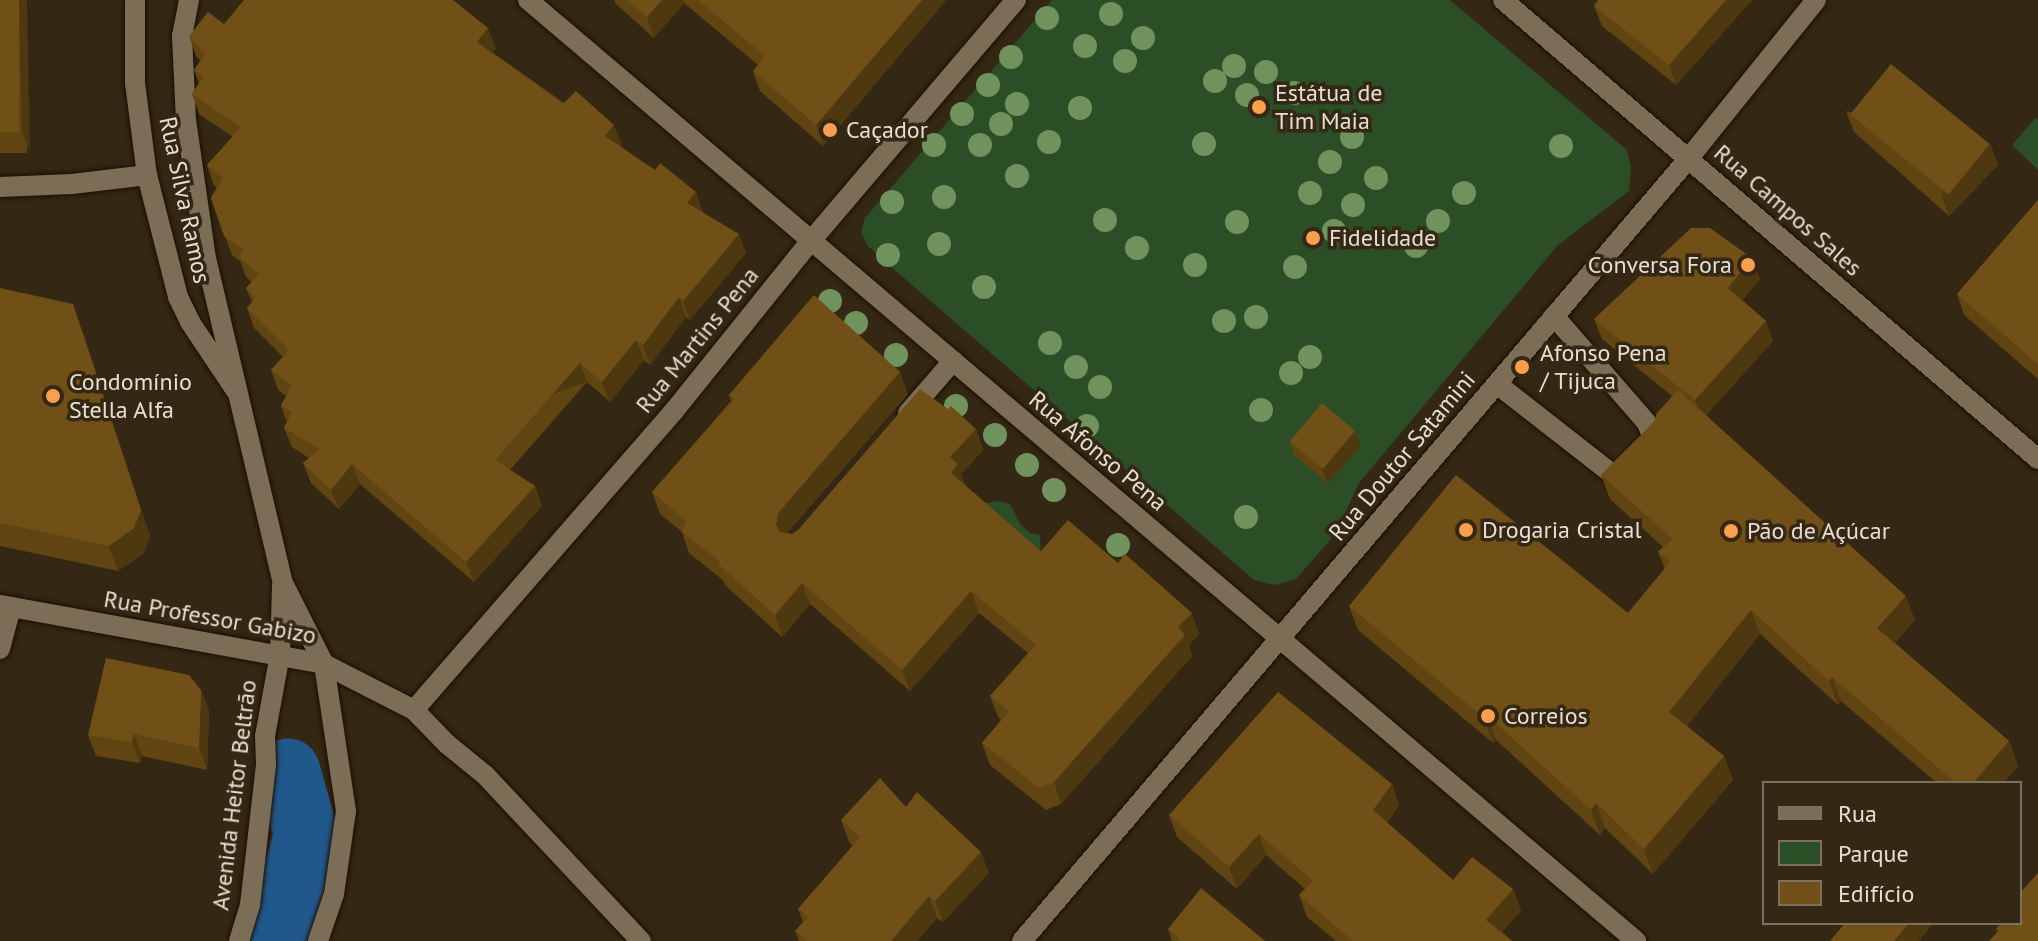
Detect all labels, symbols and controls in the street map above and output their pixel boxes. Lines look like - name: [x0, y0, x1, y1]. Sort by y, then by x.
- place label: Estátua de Tim Maia: [1275, 79, 1382, 135]
- marker: Estátua de Tim Maia: [1250, 98, 1268, 116]
- street label: Rua Silva Ramos: [153, 114, 217, 286]
- place label: Caçador: [846, 116, 928, 144]
- marker: Caçador: [821, 121, 839, 139]
- street label: Rua Campos Sales: [1708, 138, 1868, 282]
- place label: Fidelidade: [1329, 224, 1436, 252]
- marker: Fidelidade: [1304, 229, 1322, 247]
- place label: Conversa Fora: [1588, 251, 1732, 279]
- marker: Conversa Fora: [1739, 256, 1757, 274]
- street label: Rua Martins Pena: [629, 261, 765, 419]
- place label: Afonso Pena / Tijuca: [1540, 339, 1667, 395]
- marker: Afonso Pena / Tijuca: [1511, 356, 1533, 378]
- street label: Rua Doutor Satamini: [1323, 365, 1481, 547]
- place label: Condomínio Stella Alfa: [69, 368, 192, 424]
- street label: Rua Afonso Pena: [1023, 385, 1173, 517]
- marker: Condomínio Stella Alfa: [44, 387, 62, 405]
- place label: Drogaria Cristal: [1482, 516, 1641, 544]
- place label: Pão de Açúcar: [1747, 517, 1891, 545]
- marker: Drogaria Cristal: [1457, 521, 1475, 539]
- marker: Pão de Açúcar: [1722, 522, 1740, 540]
- street label: Rua Professor Gabizo: [102, 584, 318, 650]
- street label: Avenida Heitor Beltrão: [206, 678, 262, 912]
- place label: Correios: [1504, 702, 1588, 730]
- marker: Correios: [1479, 707, 1497, 725]
- legend: [1762, 781, 2022, 925]
- text: Rua: [1838, 798, 1877, 829]
- text: Parque: [1838, 838, 1909, 869]
- text: Edifício: [1838, 878, 1914, 909]

